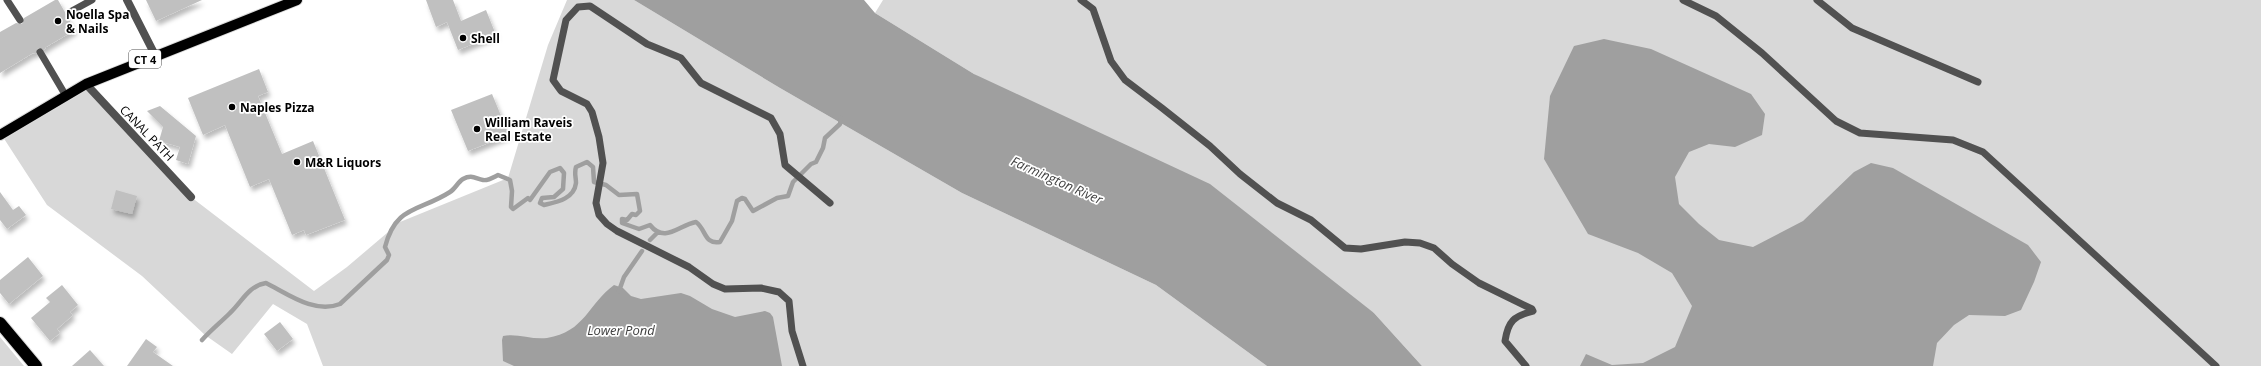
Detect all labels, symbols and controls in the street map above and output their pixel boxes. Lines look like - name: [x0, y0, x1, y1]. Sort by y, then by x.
- place label: Noella Spa & Nails: [66, 6, 129, 37]
- marker: Noella Spa & Nails: [53, 16, 63, 26]
- place label: Shell: [471, 30, 500, 47]
- marker: Shell: [458, 33, 468, 43]
- road number: CT 4: [129, 50, 161, 68]
- place label: Naples Pizza: [240, 99, 315, 116]
- street label: CANAL PATH: [116, 101, 178, 165]
- marker: Naples Pizza: [227, 102, 237, 112]
- place label: William Raveis Real Estate: [485, 114, 572, 145]
- marker: William Raveis Real Estate: [472, 124, 482, 134]
- water label: Farmington River: [1008, 152, 1106, 209]
- place label: M&R Liquors: [305, 154, 381, 171]
- marker: M&R Liquors: [292, 157, 302, 167]
- water label: Lower Pond: [587, 321, 655, 339]

